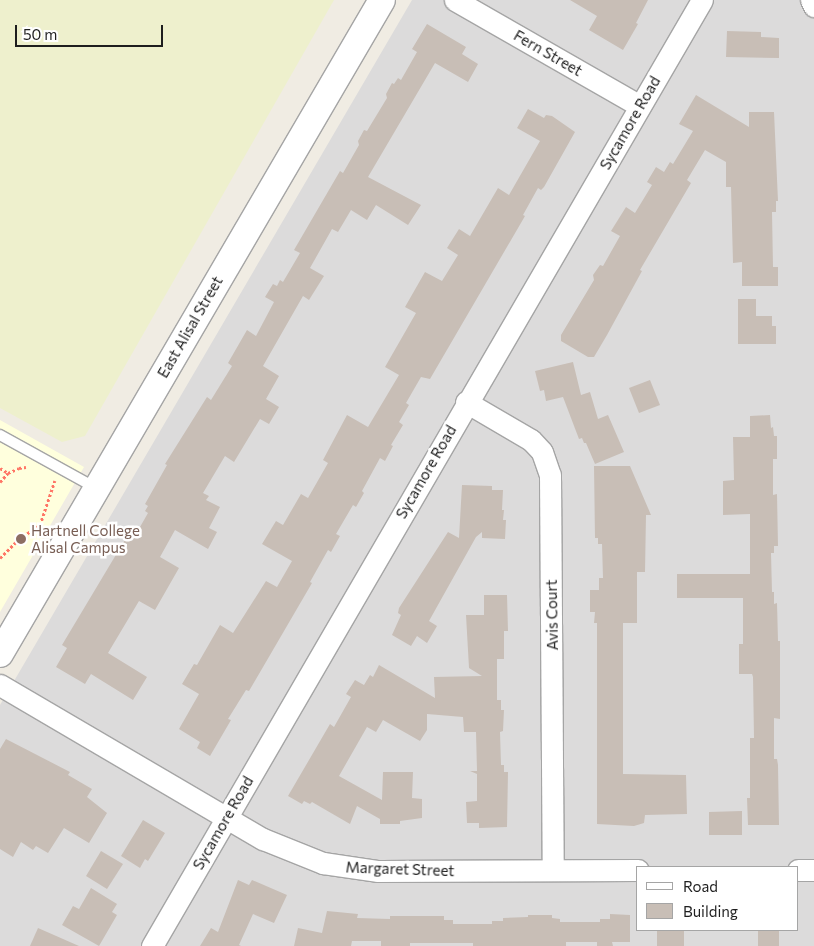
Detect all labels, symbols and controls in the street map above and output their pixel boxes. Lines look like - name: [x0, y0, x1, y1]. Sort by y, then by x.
- scale bar: [18, 15, 165, 47]
- text: 50 m: [23, 25, 57, 43]
- street label: Fern Street: [511, 26, 585, 80]
- street label: Sycamore Road: [596, 73, 664, 173]
- street label: East Alisal Street: [154, 273, 226, 381]
- street label: Sycamore Road: [392, 422, 460, 522]
- place label: Hartnell College Alisal Campus: [31, 521, 140, 556]
- marker: Hartnell College Alisal Campus: [15, 533, 27, 545]
- street label: Avis Court: [542, 579, 562, 651]
- street label: Sycamore Road: [189, 773, 257, 873]
- street label: Margaret Street: [345, 858, 455, 880]
- legend: [636, 866, 799, 931]
- text: Road: [683, 877, 718, 895]
- text: Building: [683, 902, 738, 920]

